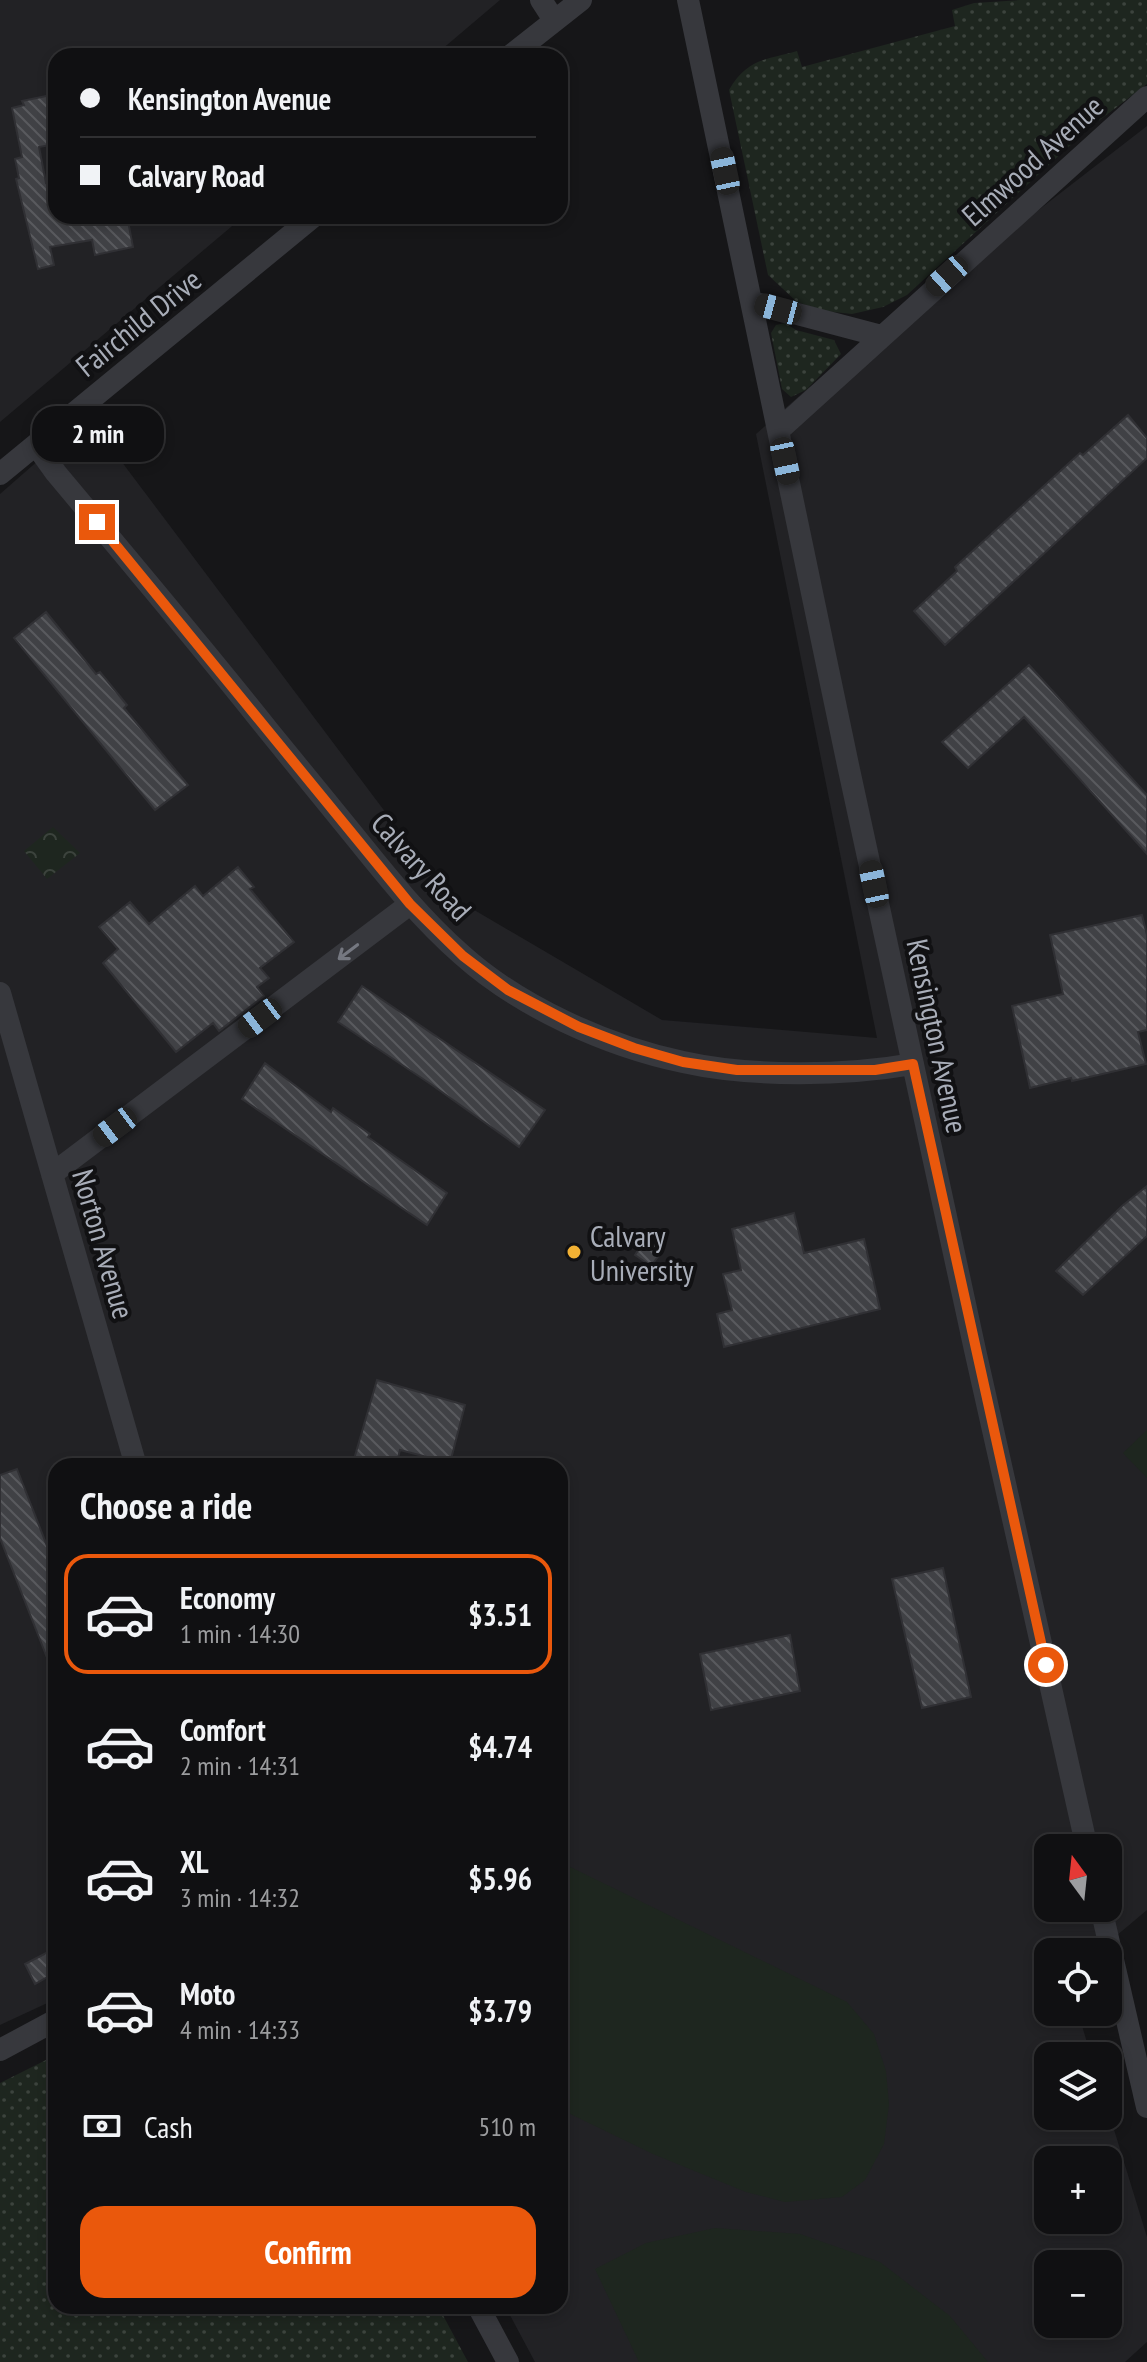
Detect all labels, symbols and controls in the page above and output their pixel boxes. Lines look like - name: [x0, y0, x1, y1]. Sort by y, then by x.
- text: Kensington Avenue: [128, 79, 331, 118]
- street label: Elmwood Avenue: [953, 86, 1111, 234]
- car: [708, 145, 742, 197]
- text: Calvary Road: [128, 156, 265, 195]
- car: [921, 251, 973, 301]
- street label: Fairchild Drive: [67, 260, 209, 384]
- car: [752, 291, 804, 327]
- callout: 2 min: [31, 406, 163, 462]
- text: 2 min: [72, 417, 124, 450]
- car: [768, 435, 802, 487]
- route end: [79, 504, 115, 540]
- street label: Calvary Road: [363, 804, 481, 928]
- car: [857, 858, 891, 910]
- street label: Kensington Avenue: [898, 935, 978, 1137]
- one-way arrow: [338, 943, 359, 960]
- car: [234, 994, 286, 1042]
- car: [89, 1103, 141, 1151]
- street label: Norton Avenue: [64, 1165, 144, 1323]
- place label: Calvary University: [590, 1216, 694, 1289]
- marker: Calvary University: [565, 1243, 583, 1261]
- text: Choose a ride: [80, 1482, 252, 1529]
- icon: car: [84, 1578, 156, 1650]
- text: Economy: [180, 1578, 275, 1617]
- text: $3.51: [468, 1595, 532, 1634]
- text: 1 min · 14:30: [180, 1617, 300, 1650]
- route start: [1028, 1647, 1064, 1683]
- icon: car: [84, 1710, 156, 1782]
- text: Comfort: [180, 1710, 266, 1749]
- text: $4.74: [468, 1727, 532, 1766]
- text: 2 min · 14:31: [180, 1749, 300, 1782]
- north arrow: [1034, 1834, 1122, 1922]
- map controls: [1034, 1834, 1122, 2338]
- icon: car: [84, 1842, 156, 1914]
- text: XL: [180, 1842, 209, 1881]
- text: $5.96: [468, 1859, 532, 1898]
- text: 3 min · 14:32: [180, 1881, 300, 1914]
- button: locate: [1034, 1938, 1122, 2026]
- icon: car: [84, 1974, 156, 2046]
- text: Moto: [180, 1974, 235, 2013]
- text: $3.79: [468, 1991, 532, 2030]
- text: 4 min · 14:33: [180, 2013, 300, 2046]
- button: layers: [1034, 2042, 1122, 2130]
- icon: cash: [80, 2104, 124, 2148]
- text: Cash: [144, 2107, 193, 2146]
- text: 510 m: [478, 2110, 536, 2143]
- button: +: [1034, 2146, 1122, 2234]
- button: Confirm: [80, 2206, 536, 2298]
- button: −: [1034, 2250, 1122, 2338]

